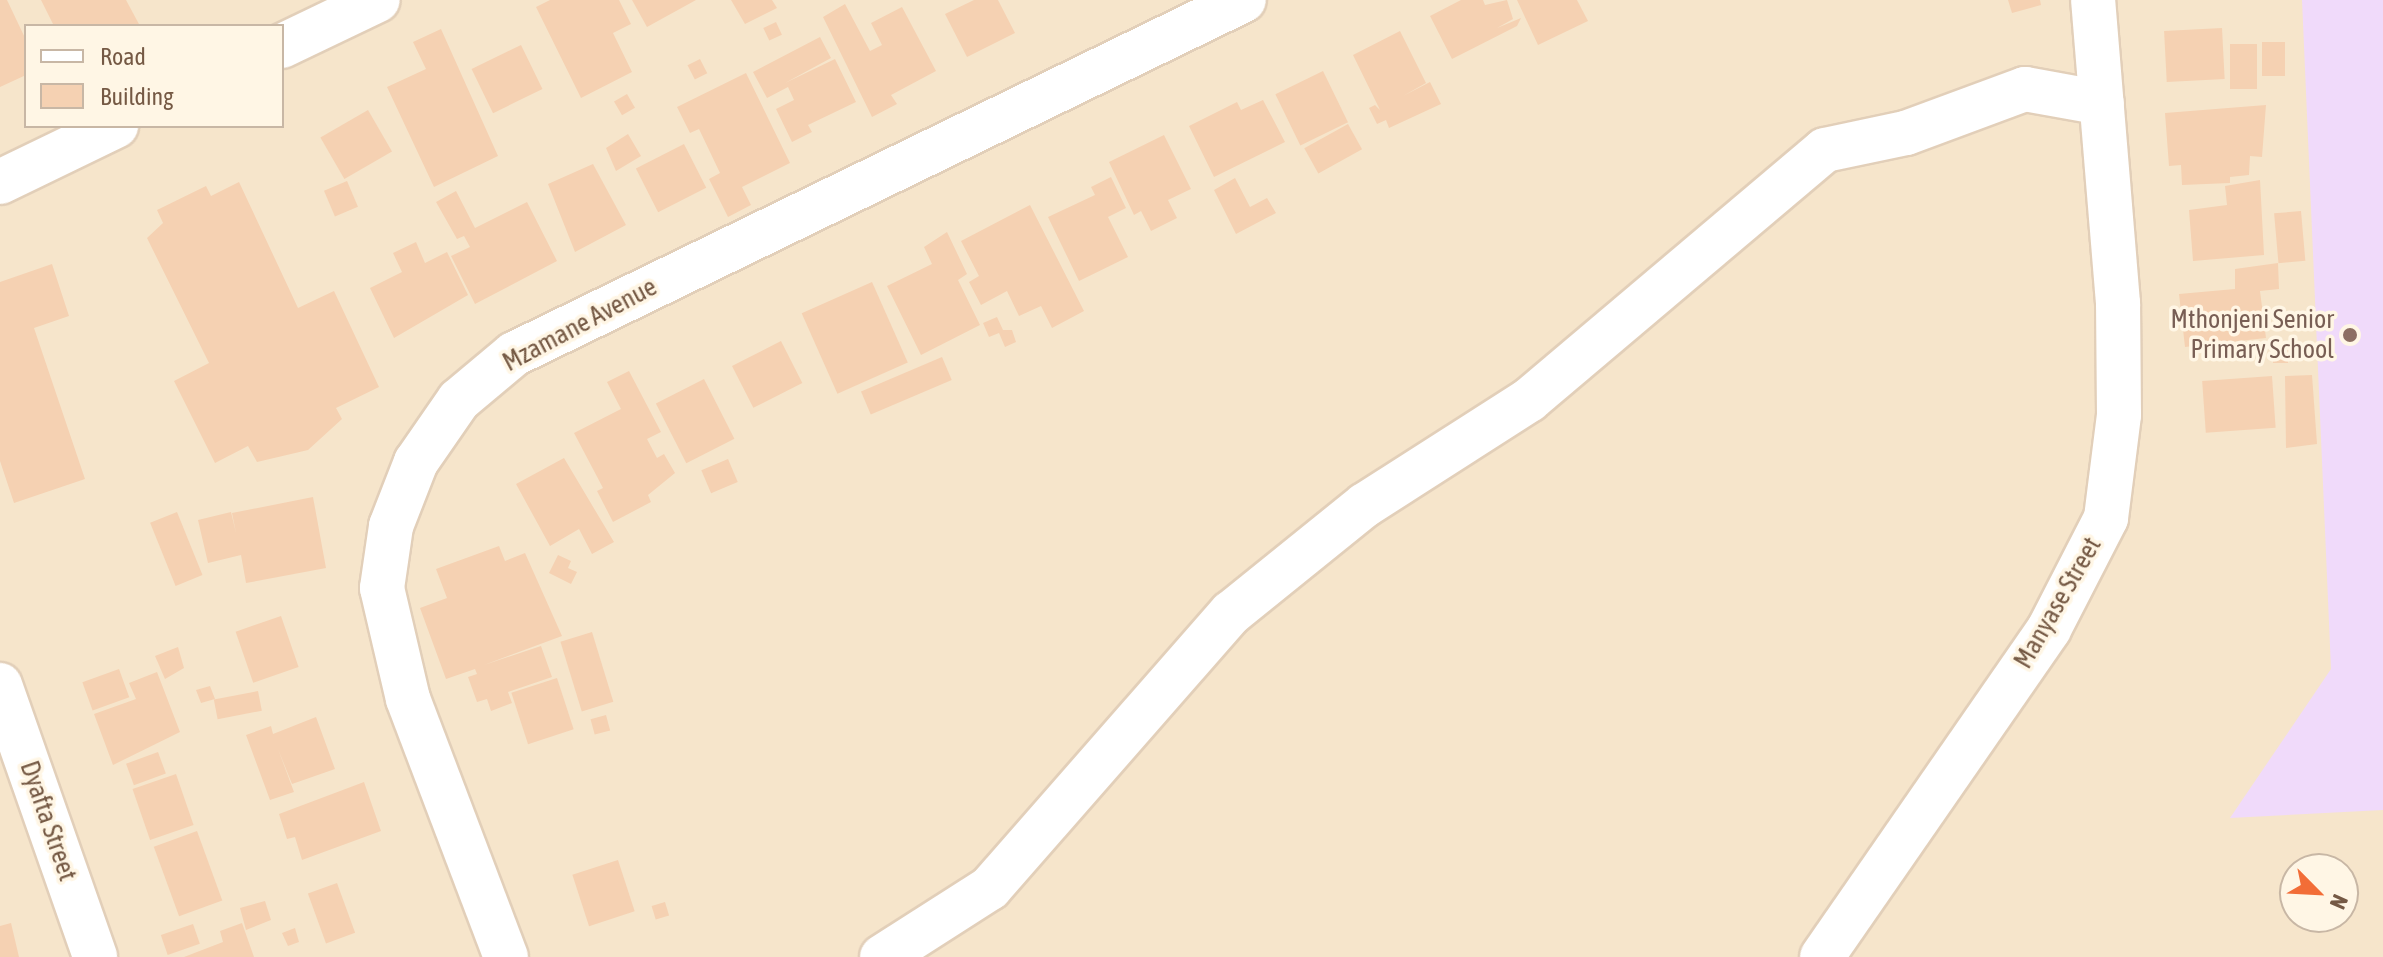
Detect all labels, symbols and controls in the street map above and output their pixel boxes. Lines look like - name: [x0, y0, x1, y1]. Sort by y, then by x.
- legend: [24, 24, 284, 128]
- text: Road: [100, 43, 146, 70]
- text: Building: [100, 83, 173, 110]
- street label: Mzamane Avenue: [498, 271, 662, 379]
- place label: Mthonjeni Senior Primary School: [2171, 304, 2334, 366]
- marker: Mthonjeni Senior Primary School: [2341, 326, 2359, 344]
- street label: Manyase Street: [2008, 532, 2108, 674]
- street label: Dyafta Street: [13, 757, 83, 885]
- north arrow: [2279, 853, 2359, 933]
- text: N: [2325, 891, 2354, 913]

